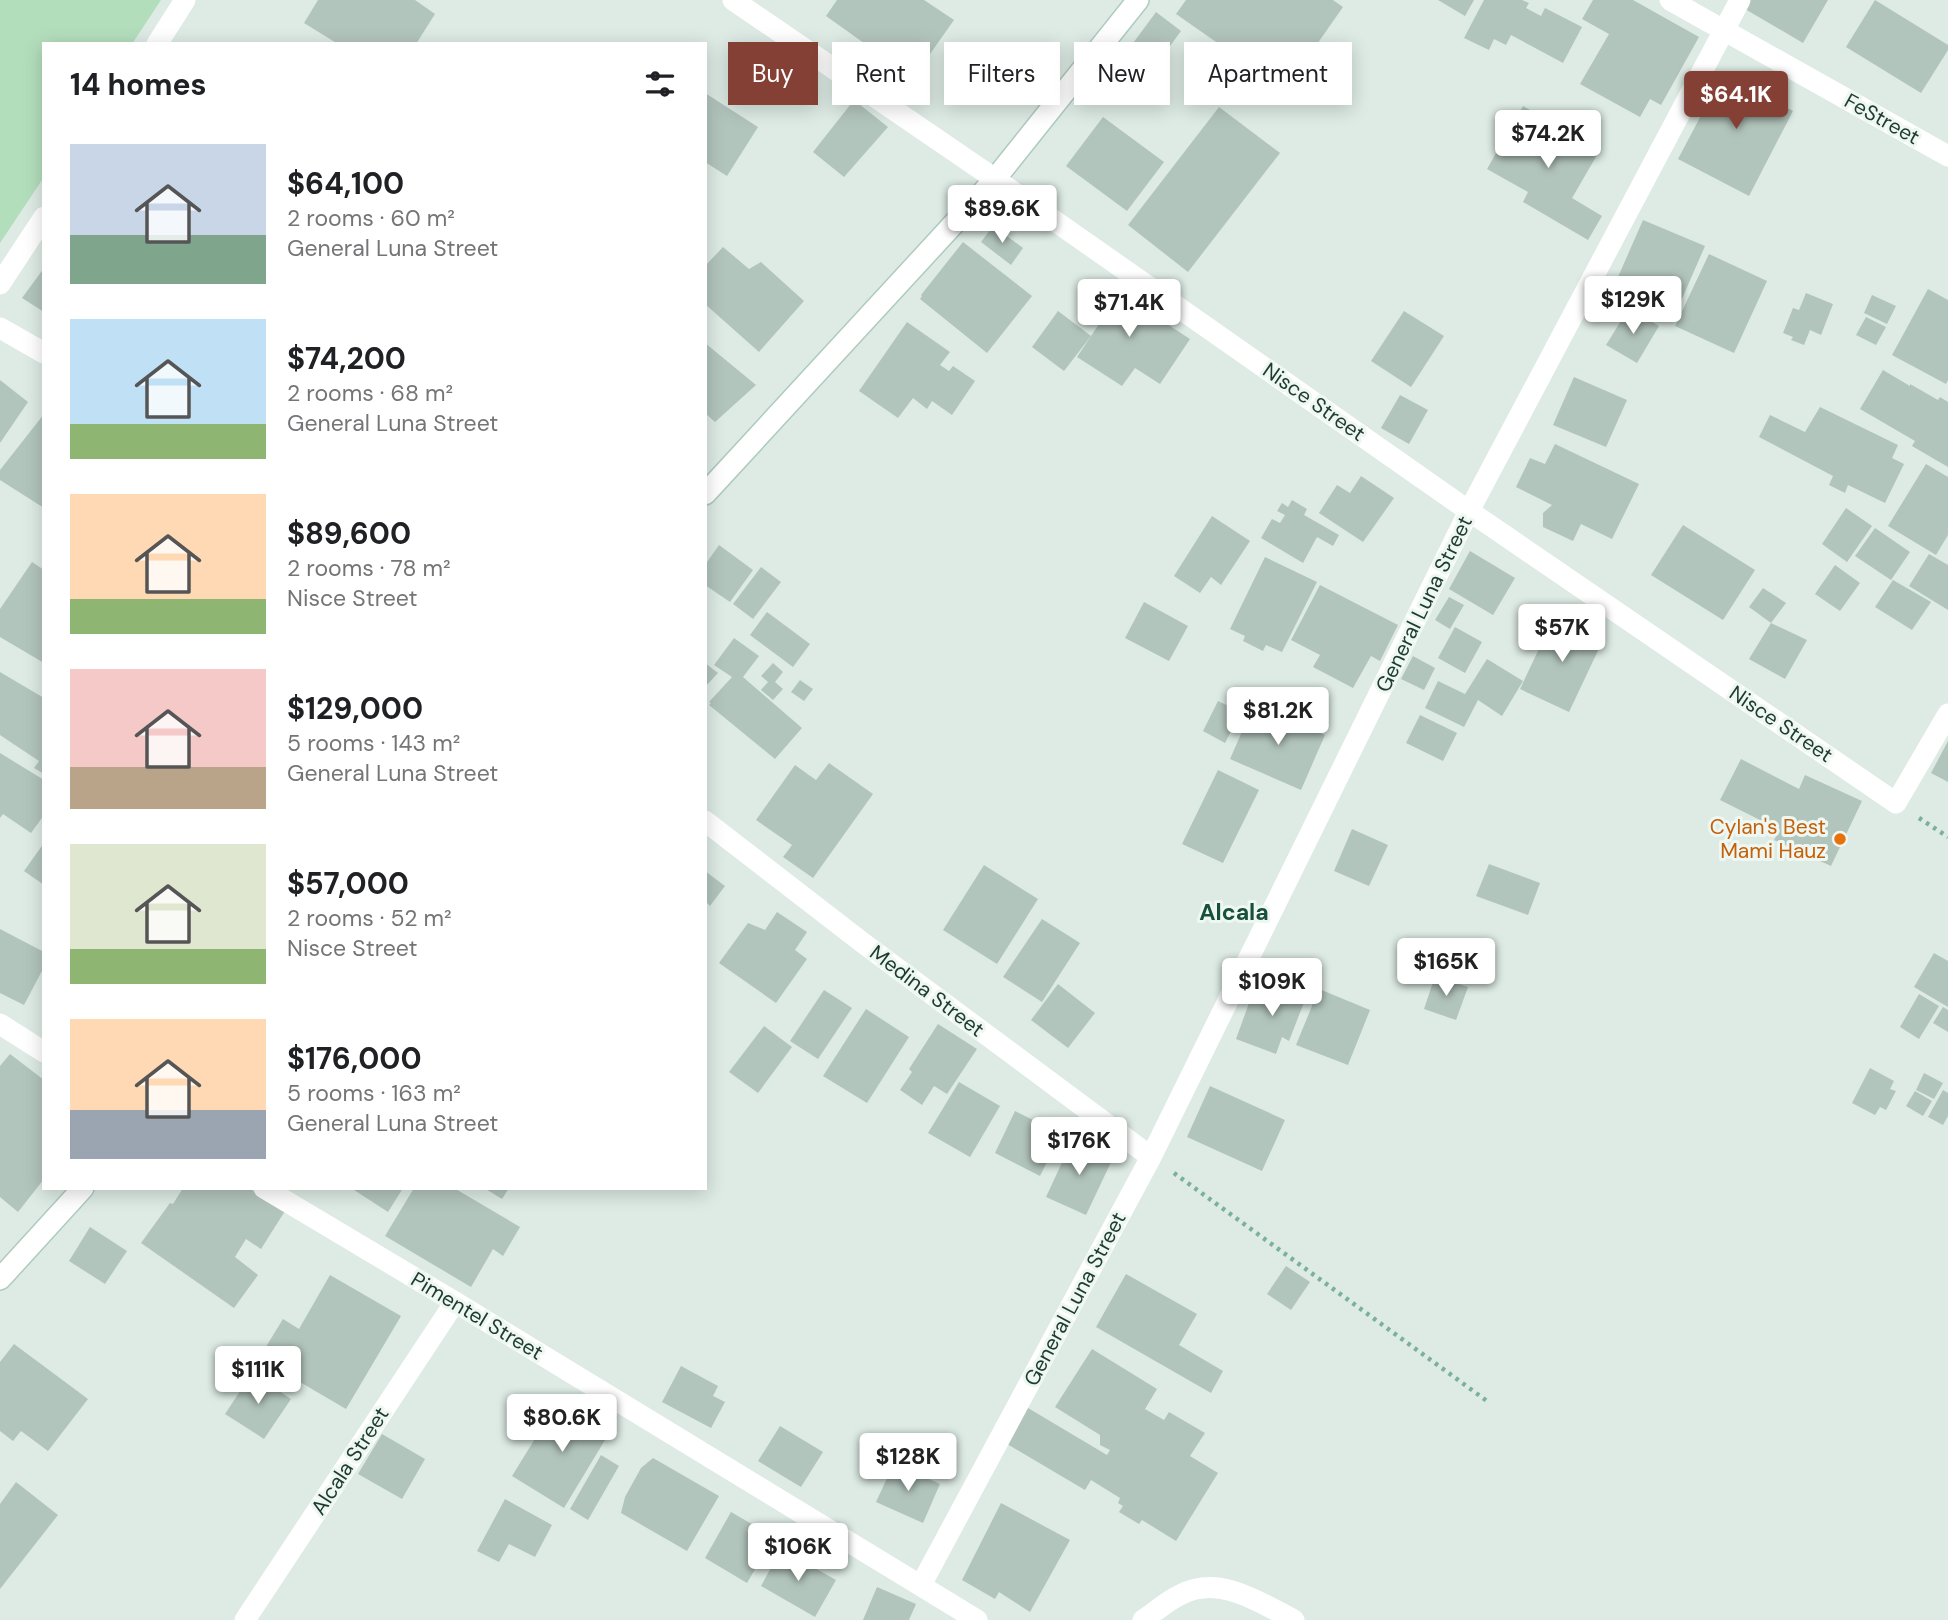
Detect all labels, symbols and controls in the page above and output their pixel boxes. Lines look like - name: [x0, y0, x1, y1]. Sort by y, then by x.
- chip: Buy: [728, 42, 818, 105]
- chip: Rent: [832, 42, 930, 105]
- chip: Filters: [944, 42, 1060, 105]
- chip: New: [1074, 42, 1170, 105]
- chip: Apartment: [1184, 42, 1352, 105]
- text: 14 homes: [70, 65, 207, 104]
- icon: filters: [641, 65, 679, 103]
- pin: $64.1K: [1679, 72, 1793, 131]
- text: $64.1K: [1700, 79, 1772, 109]
- street label: FeStreet: [1839, 87, 1925, 151]
- pin: $74.2K: [1491, 110, 1605, 170]
- text: $74.2K: [1511, 118, 1585, 148]
- text: $64,100: [287, 164, 404, 203]
- icon: home: [126, 172, 210, 256]
- pin: $89.6K: [945, 186, 1059, 245]
- text: $89.6K: [964, 193, 1040, 223]
- text: 2 rooms · 60 m²: [287, 203, 455, 233]
- text: General Luna Street: [287, 233, 498, 263]
- pin: $129K: [1584, 276, 1682, 336]
- pin: $71.4K: [1072, 280, 1186, 339]
- text: $129K: [1600, 284, 1666, 314]
- text: $71.4K: [1094, 287, 1164, 317]
- text: $74,200: [287, 339, 406, 378]
- icon: home: [126, 347, 210, 431]
- street label: Nisce Street: [1257, 356, 1371, 448]
- text: 2 rooms · 68 m²: [287, 378, 453, 408]
- text: General Luna Street: [287, 408, 498, 438]
- street label: General Luna Street: [1369, 511, 1479, 697]
- text: $89,600: [287, 514, 411, 553]
- icon: home: [126, 522, 210, 606]
- text: 2 rooms · 78 m²: [287, 553, 451, 583]
- text: Nisce Street: [287, 583, 417, 613]
- pin: $57K: [1521, 604, 1603, 664]
- text: $57K: [1534, 612, 1590, 642]
- street label: Nisce Street: [1724, 679, 1838, 769]
- pin: $81.2K: [1221, 688, 1335, 747]
- text: $129,000: [287, 689, 423, 728]
- text: $81.2K: [1243, 695, 1313, 725]
- icon: home: [126, 697, 210, 781]
- text: 5 rooms · 143 m²: [287, 728, 460, 758]
- text: General Luna Street: [287, 758, 498, 788]
- place label: Cylan's Best Mami Hauz: [1710, 813, 1826, 865]
- marker: Cylan's Best Mami Hauz: [1832, 831, 1848, 847]
- text: $57,000: [287, 864, 409, 903]
- icon: home: [126, 872, 210, 956]
- district label: Alcala: [1199, 897, 1269, 927]
- text: 2 rooms · 52 m²: [287, 903, 452, 933]
- text: Nisce Street: [287, 933, 417, 963]
- street label: Medina Street: [864, 939, 990, 1043]
- pin: $165K: [1397, 939, 1495, 998]
- text: $165K: [1413, 946, 1479, 976]
- pin: $109K: [1223, 958, 1321, 1018]
- text: $109K: [1238, 966, 1306, 996]
- text: $176,000: [287, 1039, 422, 1078]
- icon: home: [126, 1047, 210, 1131]
- text: 5 rooms · 163 m²: [287, 1078, 461, 1108]
- text: General Luna Street: [287, 1108, 498, 1138]
- pin: $176K: [1030, 1118, 1128, 1177]
- text: $176K: [1047, 1125, 1111, 1155]
- street label: General Luna Street: [1017, 1207, 1133, 1391]
- street label: Pimentel Street: [406, 1265, 548, 1367]
- pin: $111K: [209, 1346, 307, 1406]
- text: $111K: [231, 1354, 285, 1384]
- pin: $80.6K: [505, 1394, 619, 1454]
- street label: Alcala Street: [305, 1402, 395, 1520]
- text: $80.6K: [523, 1402, 601, 1432]
- pin: $128K: [859, 1434, 957, 1493]
- text: $128K: [876, 1441, 940, 1471]
- pin: $106K: [749, 1524, 847, 1583]
- text: $106K: [764, 1531, 832, 1561]

